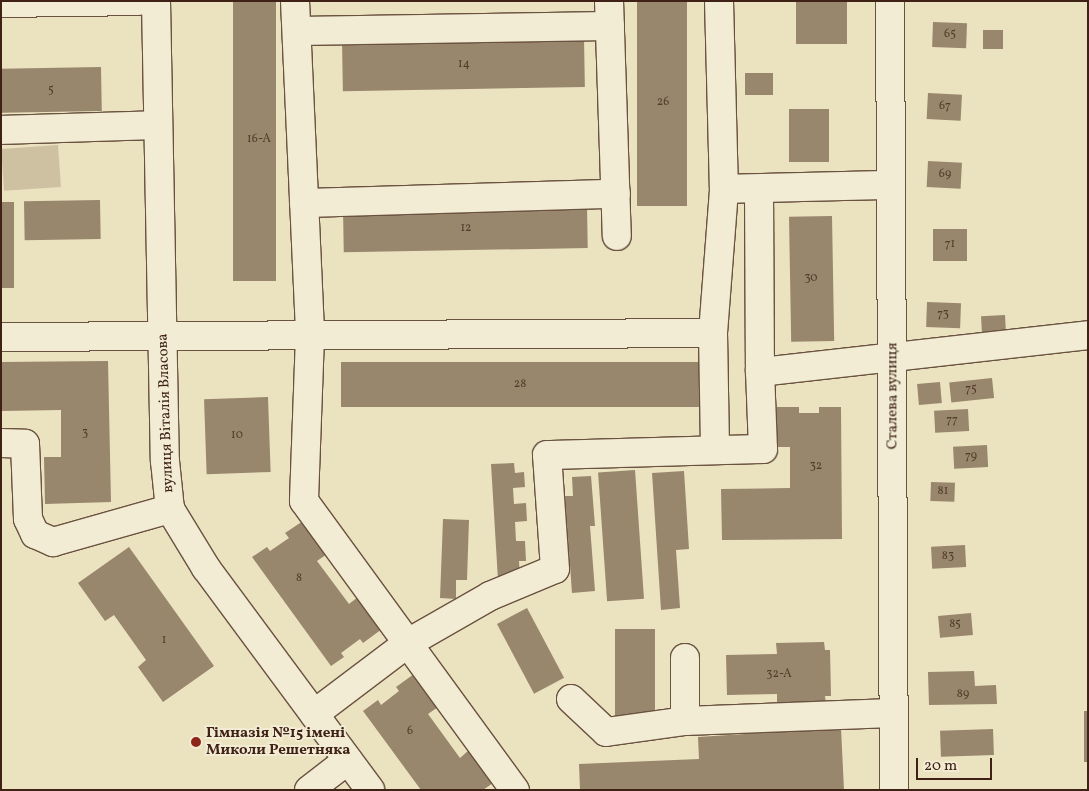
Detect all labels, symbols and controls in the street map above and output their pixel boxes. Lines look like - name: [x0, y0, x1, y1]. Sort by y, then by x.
- house number: 65: [944, 28, 956, 42]
- house number: 14: [458, 58, 470, 72]
- house number: 5: [48, 84, 54, 98]
- house number: 26: [657, 96, 669, 110]
- house number: 67: [939, 100, 951, 114]
- house number: 16-А: [247, 133, 271, 147]
- house number: 69: [939, 168, 951, 182]
- house number: 12: [460, 222, 472, 236]
- house number: 71: [945, 238, 955, 252]
- house number: 30: [804, 272, 818, 286]
- house number: 73: [937, 308, 949, 322]
- street label: вулиця Віталія Власова: [154, 333, 178, 493]
- street label: Сталева вулиця: [884, 343, 902, 449]
- house number: 28: [514, 378, 526, 392]
- house number: 75: [965, 383, 977, 397]
- house number: 77: [946, 414, 958, 428]
- house number: 3: [82, 427, 88, 441]
- house number: 10: [231, 429, 243, 443]
- house number: 79: [965, 450, 977, 464]
- house number: 32: [810, 460, 822, 474]
- house number: 81: [938, 485, 948, 499]
- house number: 83: [942, 550, 954, 564]
- house number: 8: [296, 572, 302, 586]
- house number: 85: [949, 618, 961, 632]
- house number: 1: [162, 634, 166, 648]
- house number: 32-А: [766, 668, 792, 682]
- house number: 89: [957, 688, 969, 702]
- place label: Гімназія №15 імені Миколи Решетняка: [206, 724, 350, 759]
- house number: 6: [407, 725, 413, 739]
- marker: Гімназія №15 імені Миколи Решетняка: [190, 736, 202, 748]
- scale bar: [919, 748, 995, 780]
- text: 20 m: [924, 756, 957, 777]

